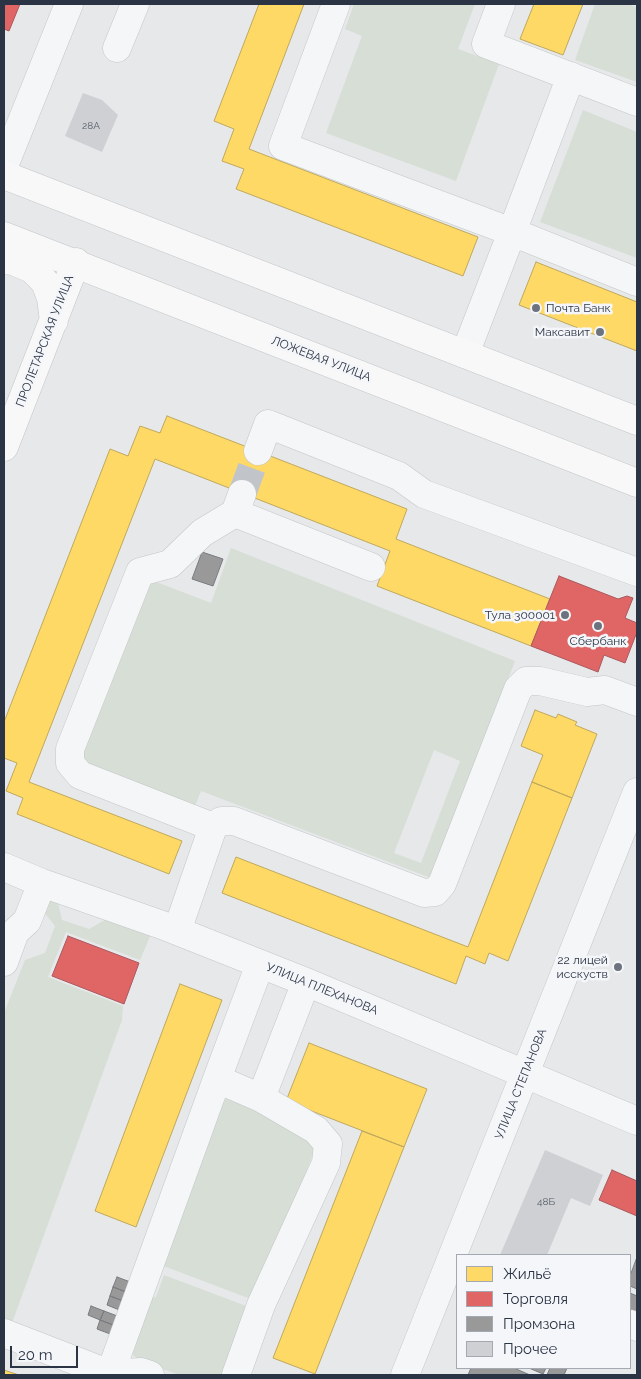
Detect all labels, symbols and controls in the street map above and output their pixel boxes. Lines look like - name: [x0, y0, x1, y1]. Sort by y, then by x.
- house number: 28А: [82, 120, 100, 132]
- street label: ПРОЛЕТАРСКАЯ УЛИЦА: [13, 273, 77, 409]
- place label: Почта Банк: [546, 301, 611, 315]
- marker: Почта Банк: [530, 302, 542, 314]
- place label: Максавит: [535, 325, 590, 339]
- marker: Максавит: [594, 326, 606, 338]
- street label: ЛОЖЕВАЯ УЛИЦА: [269, 333, 373, 385]
- place label: Тула 300001: [485, 608, 555, 622]
- marker: Тула 300001: [559, 609, 571, 621]
- marker: Сбербанк: [592, 620, 604, 632]
- place label: Сбербанк: [569, 634, 627, 648]
- place label: 22 лицей исскуств: [557, 953, 608, 981]
- street label: УЛИЦА ПЛЕХАНОВА: [264, 960, 380, 1018]
- marker: 22 лицей исскуств: [612, 961, 624, 973]
- street label: УЛИЦА СТЕПАНОВА: [492, 1026, 550, 1142]
- house number: 48Б: [537, 1196, 555, 1208]
- legend: [456, 1254, 631, 1369]
- text: Жильё: [503, 1265, 551, 1283]
- text: Торговля: [503, 1290, 568, 1308]
- text: Промзона: [503, 1315, 575, 1333]
- scale bar: [12, 1336, 80, 1368]
- text: Прочее: [503, 1340, 557, 1358]
- text: 20 m: [18, 1346, 53, 1364]

